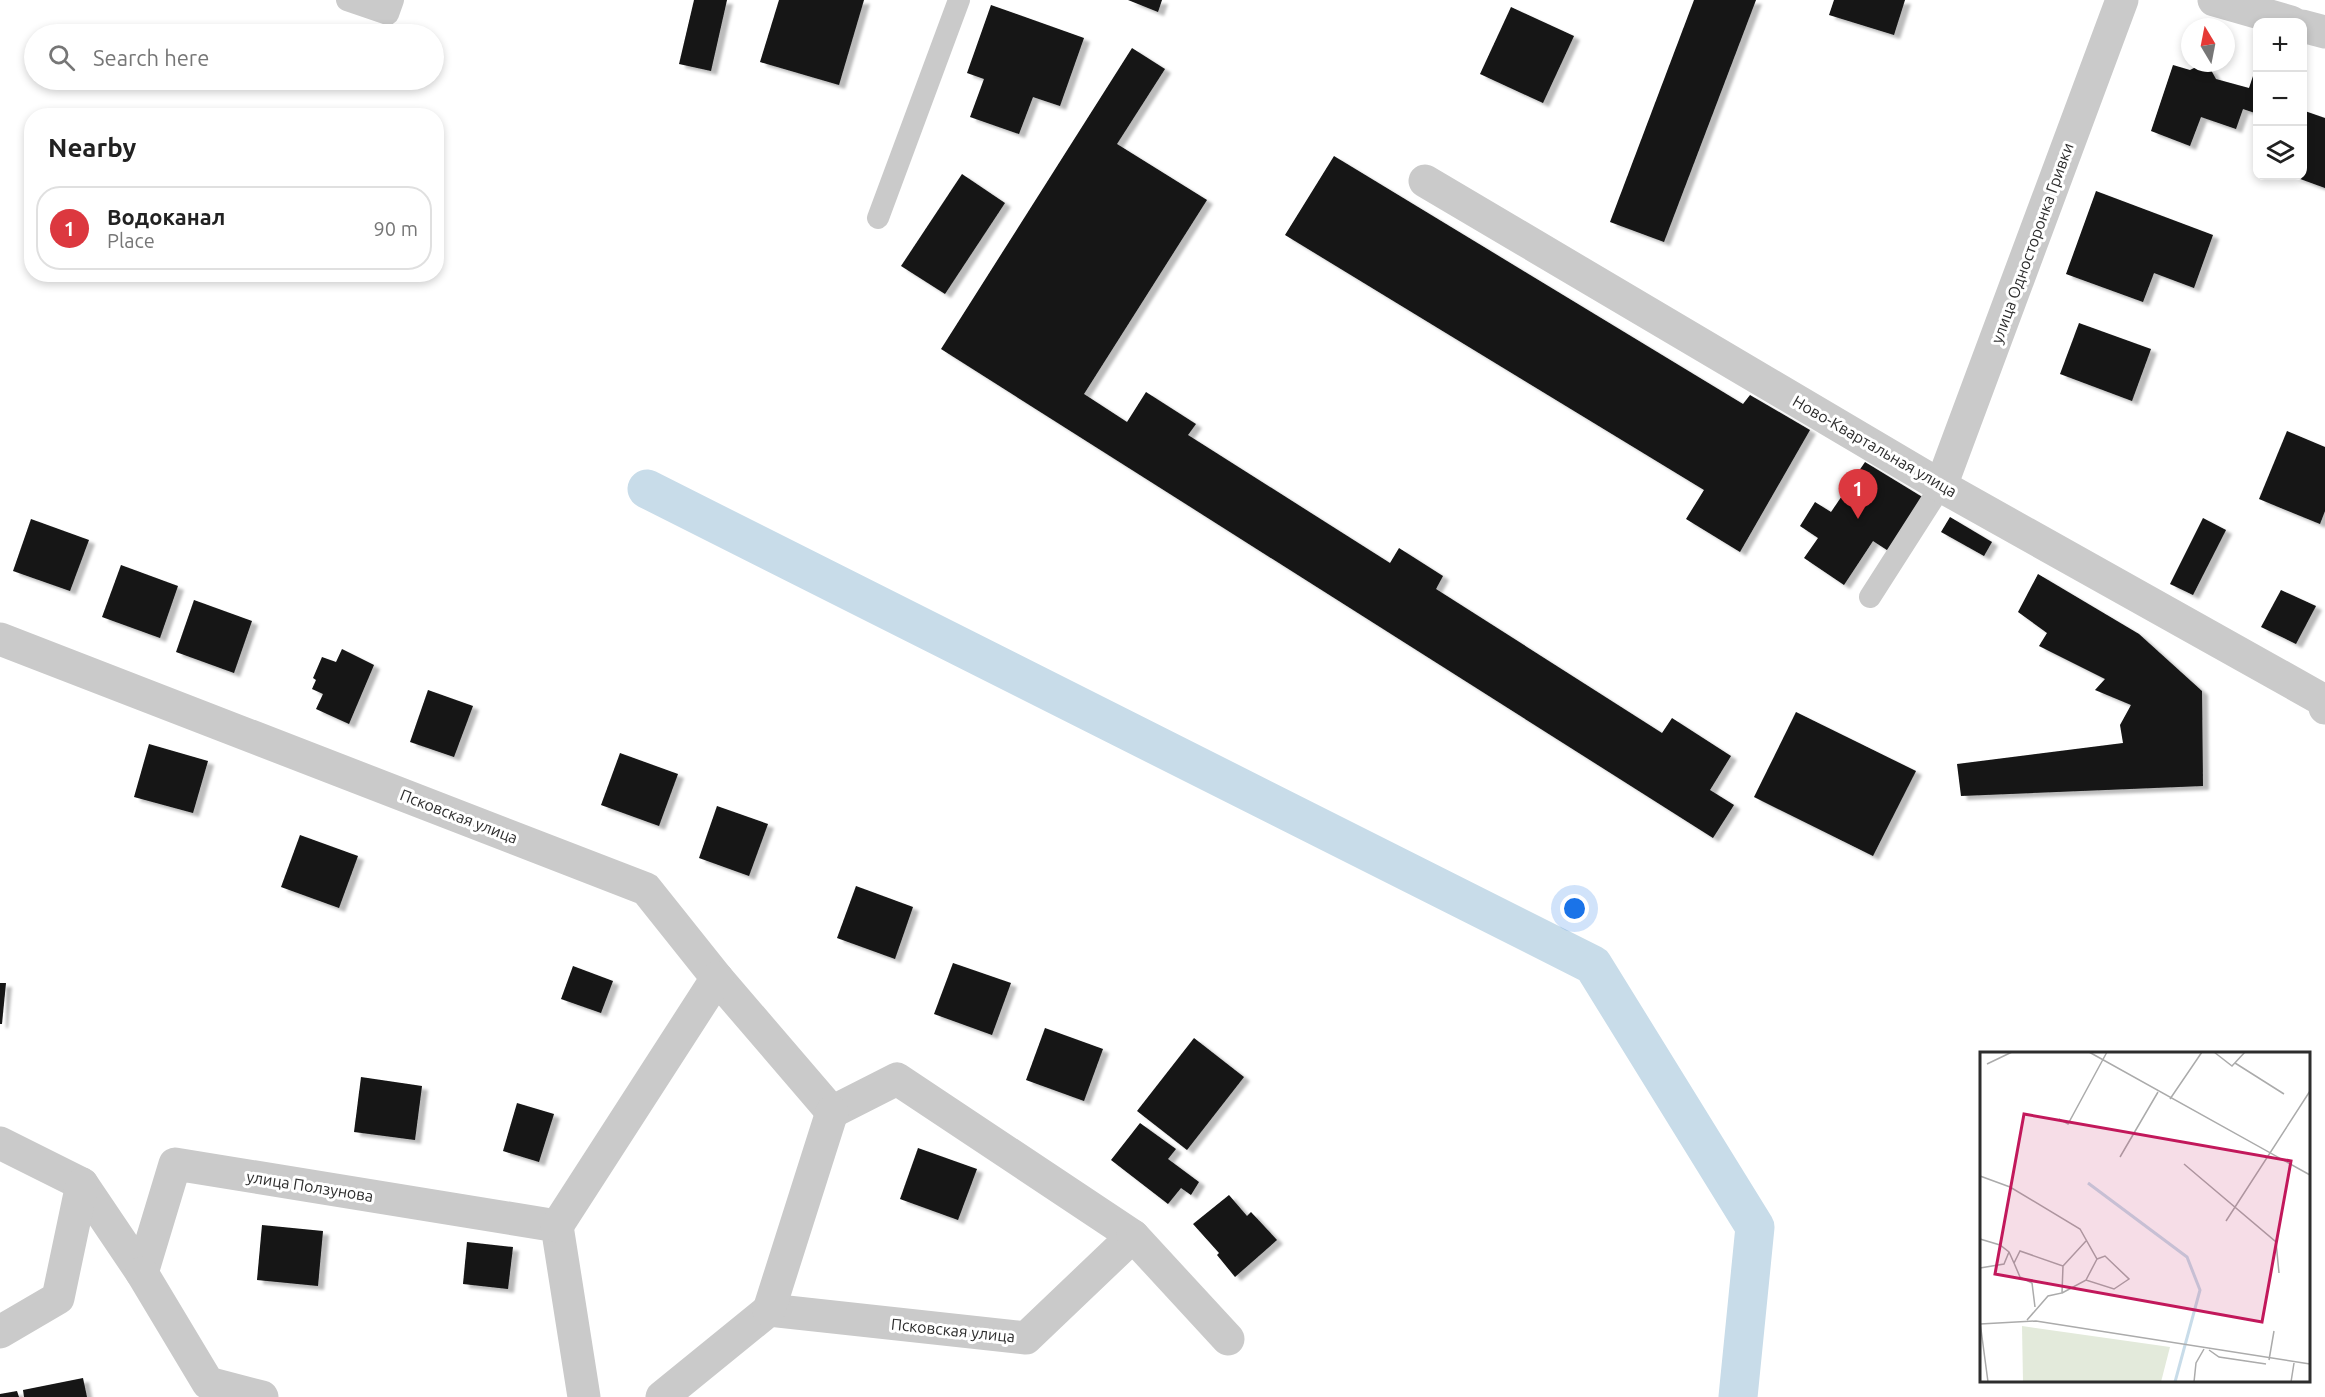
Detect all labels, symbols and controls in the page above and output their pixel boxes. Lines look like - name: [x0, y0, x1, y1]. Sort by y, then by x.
- north arrow: [2181, 18, 2235, 72]
- map controls: [2253, 18, 2307, 180]
- button: +: [2253, 18, 2307, 72]
- search box: [24, 24, 444, 90]
- icon: search: [45, 41, 78, 74]
- text: Search here: [93, 45, 209, 70]
- button: −: [2253, 72, 2307, 126]
- button: layers: [2253, 126, 2307, 180]
- text: Nearby: [48, 133, 136, 162]
- street label: улица Односторонка Гривки: [1987, 140, 2077, 346]
- text: Водоканал: [107, 204, 225, 229]
- text: 1: [64, 217, 75, 240]
- text: 90 m: [374, 217, 418, 240]
- text: Place: [107, 229, 155, 252]
- street label: Ново-Квартальная улица: [1790, 392, 1960, 500]
- pin: 1: [1838, 470, 1878, 519]
- street label: Псковская улица: [398, 785, 520, 847]
- your location: [1560, 894, 1589, 923]
- inset map: [1980, 1052, 2310, 1382]
- street label: улица Ползунова: [245, 1167, 375, 1205]
- street label: Псковская улица: [890, 1315, 1016, 1345]

